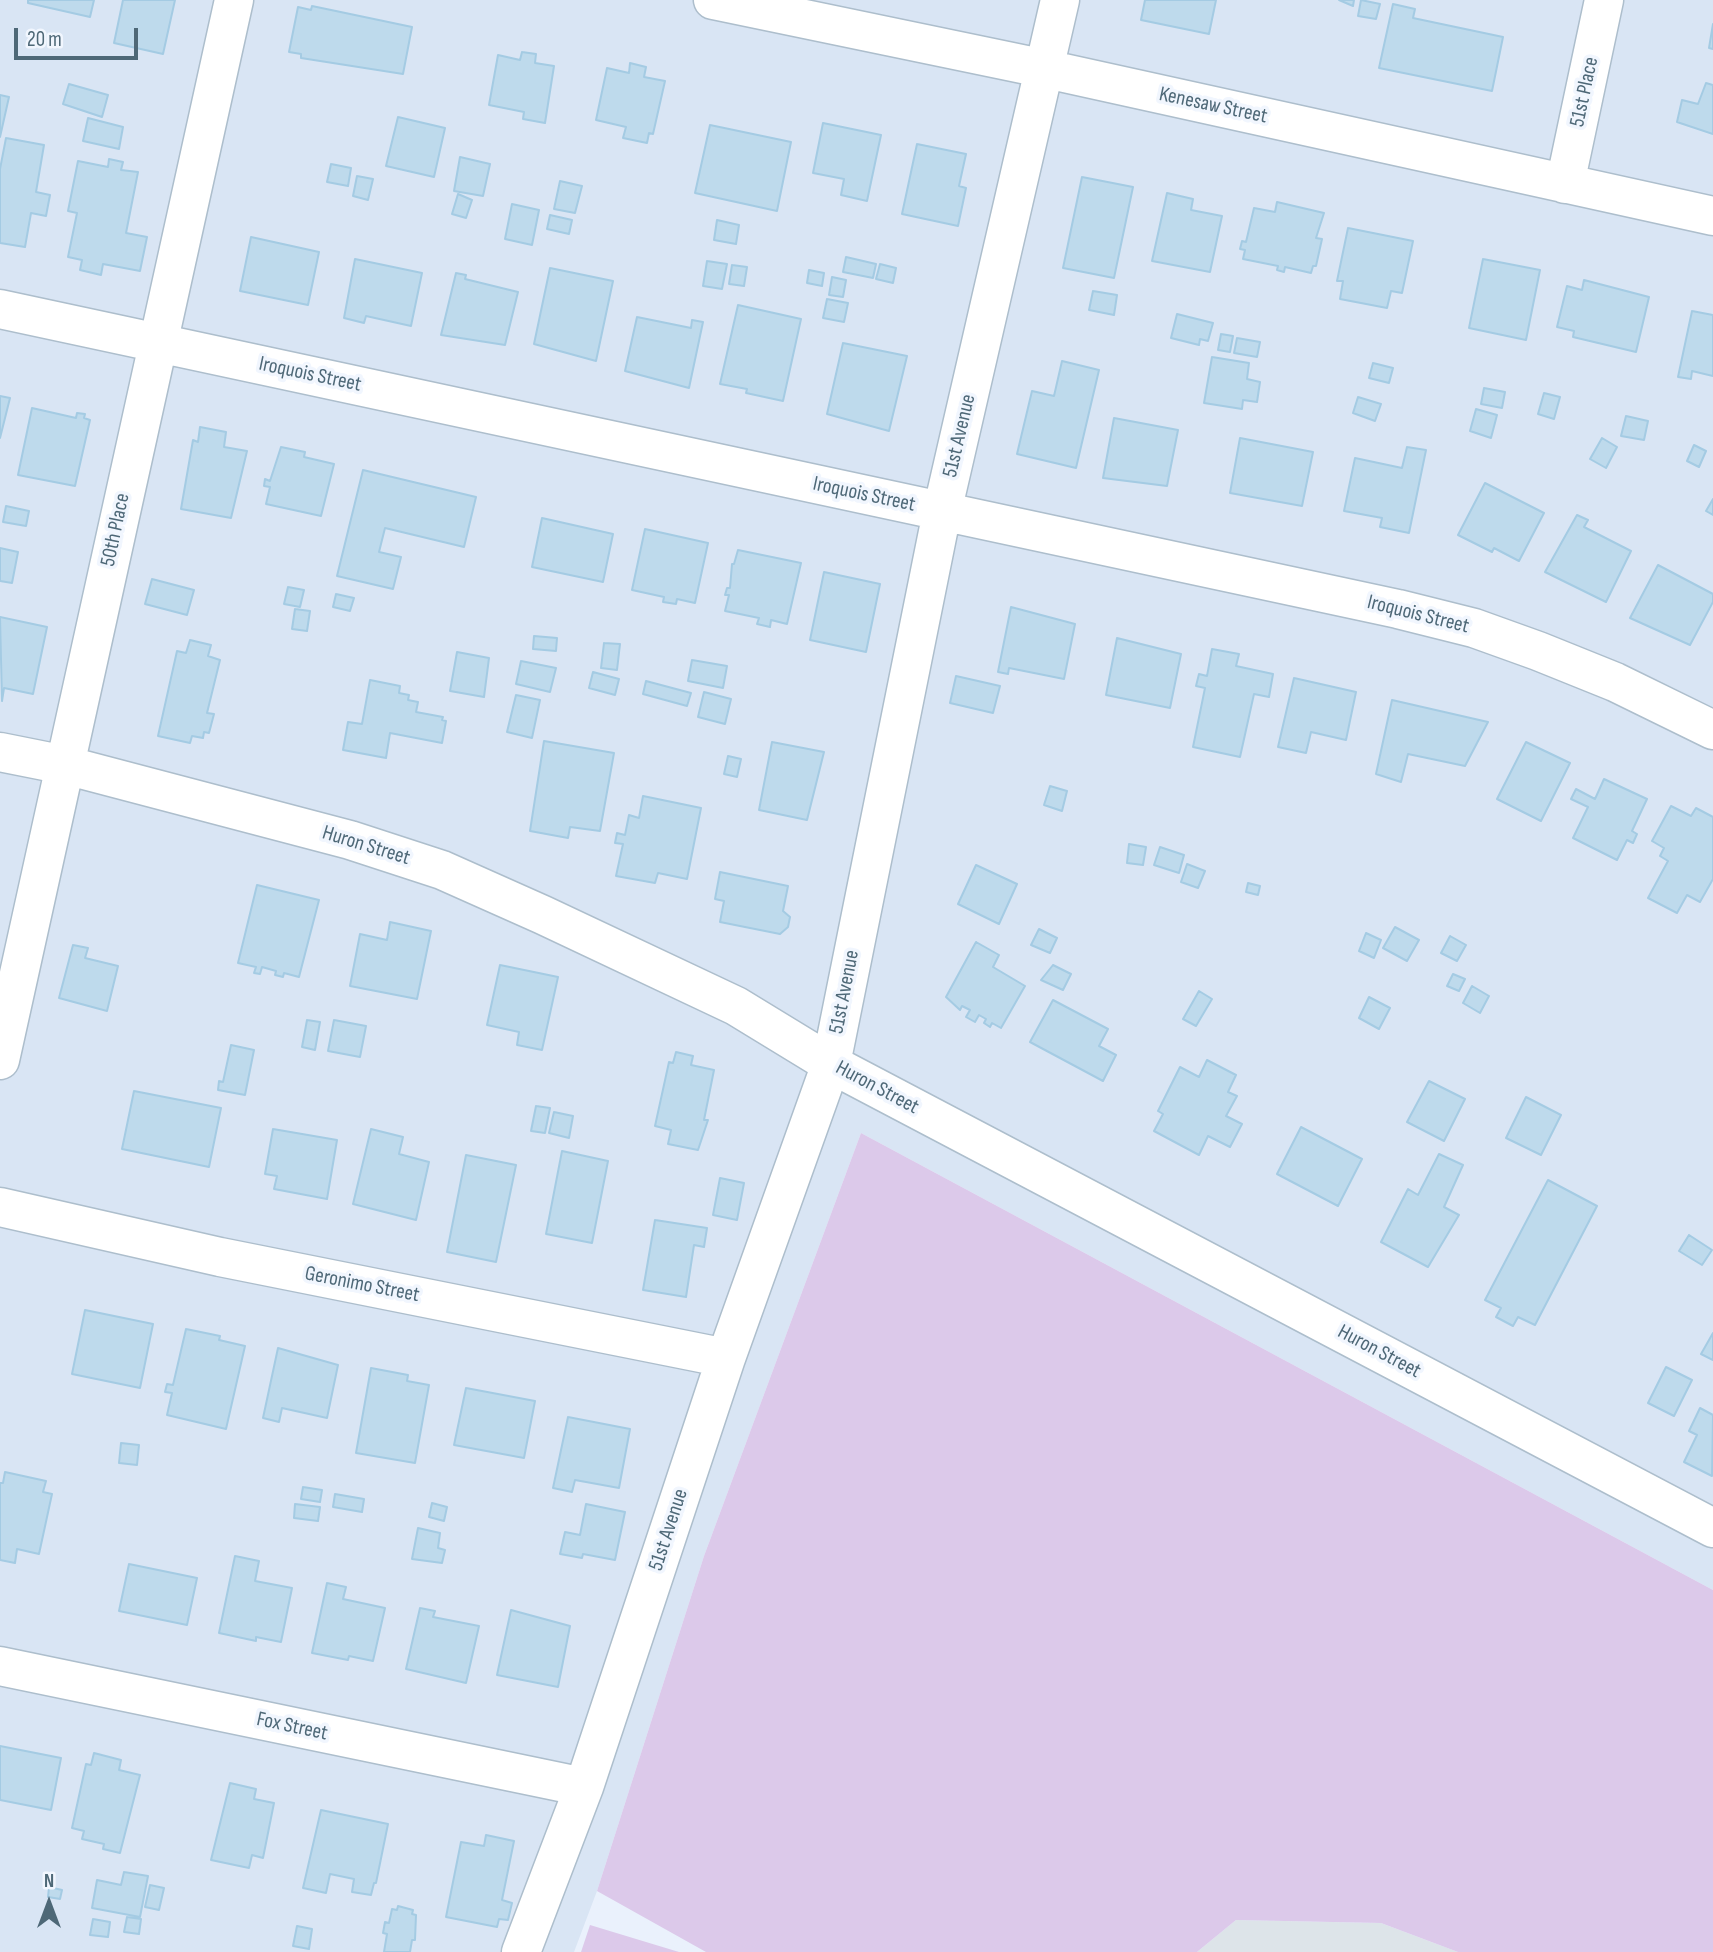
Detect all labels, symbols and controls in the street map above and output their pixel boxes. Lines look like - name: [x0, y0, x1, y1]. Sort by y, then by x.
- scale bar: [18, 14, 142, 58]
- text: 20 m: [27, 27, 62, 52]
- street label: 51st Place: [1565, 55, 1605, 129]
- street label: Kenesaw Street: [1157, 82, 1269, 130]
- street label: Iroquois Street: [257, 352, 363, 398]
- street label: 51st Avenue: [938, 392, 982, 480]
- street label: Iroquois Street: [811, 472, 917, 518]
- street label: 50th Place: [96, 491, 136, 569]
- street label: Iroquois Street: [1365, 590, 1471, 640]
- street label: Huron Street: [319, 821, 413, 871]
- street label: 51st Avenue: [825, 948, 865, 1036]
- street label: Huron Street: [831, 1056, 923, 1120]
- street label: Geronimo Street: [303, 1262, 421, 1308]
- street label: Huron Street: [1333, 1320, 1425, 1384]
- street label: 51st Avenue: [644, 1486, 694, 1574]
- street label: Fox Street: [254, 1707, 330, 1747]
- north arrow: [14, 1868, 84, 1938]
- text: N: [44, 1870, 54, 1893]

